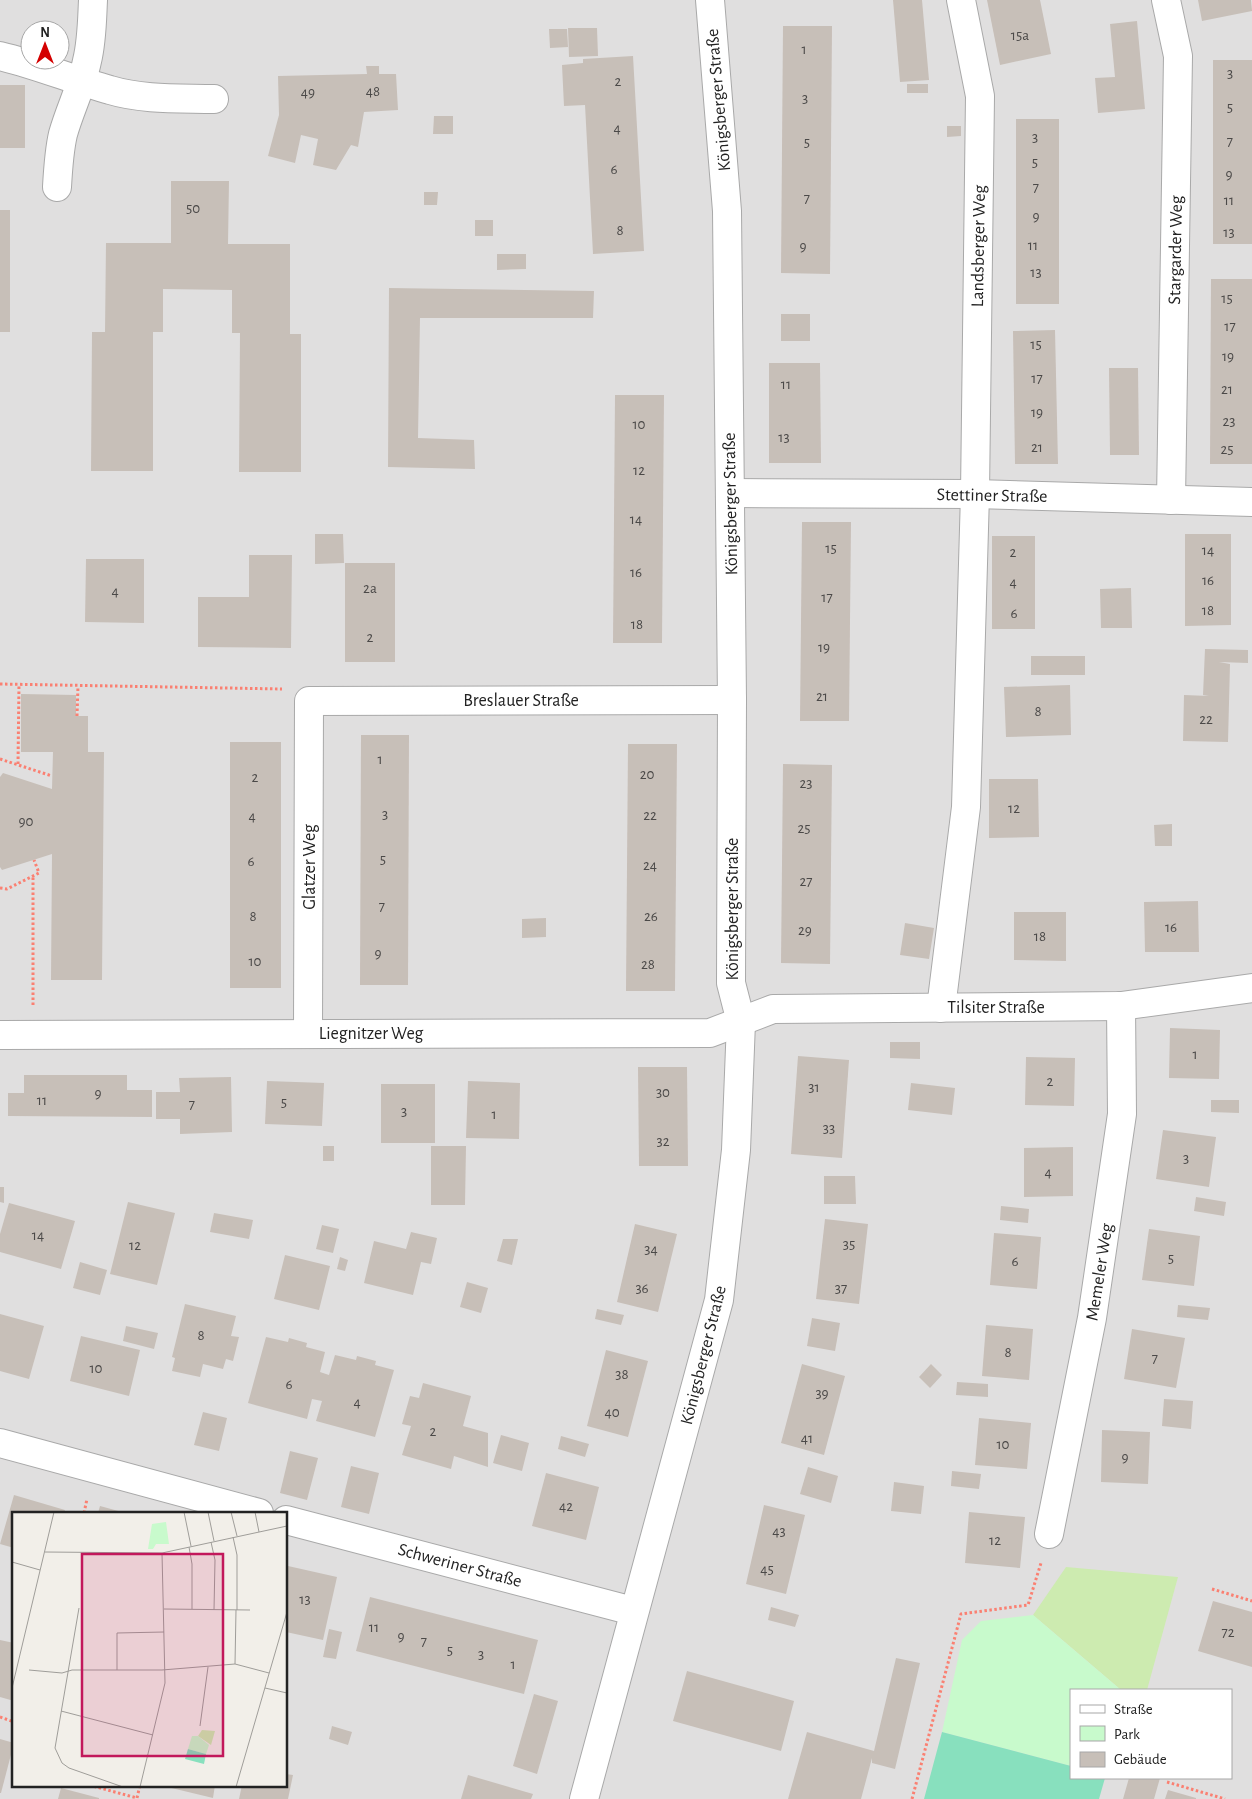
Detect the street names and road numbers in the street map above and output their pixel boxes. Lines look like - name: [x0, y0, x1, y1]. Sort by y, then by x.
- street label: Königsberger Straße: [704, 28, 734, 172]
- street label: Landsberger Weg: [969, 185, 989, 307]
- street label: Stargarder Weg: [1166, 195, 1186, 305]
- street label: Königsberger Straße: [721, 432, 741, 576]
- street label: Stettiner Straße: [936, 486, 1048, 506]
- street label: Breslauer Straße: [463, 692, 579, 710]
- street label: Glatzer Weg: [301, 824, 319, 910]
- street label: Königsberger Straße: [724, 838, 742, 980]
- street label: Tilsiter Straße: [947, 999, 1045, 1017]
- street label: Liegnitzer Weg: [319, 1025, 423, 1043]
- street label: Memeler Weg: [1083, 1222, 1117, 1322]
- street label: Königsberger Straße: [678, 1284, 730, 1427]
- street label: Schweriner Straße: [396, 1541, 524, 1591]

